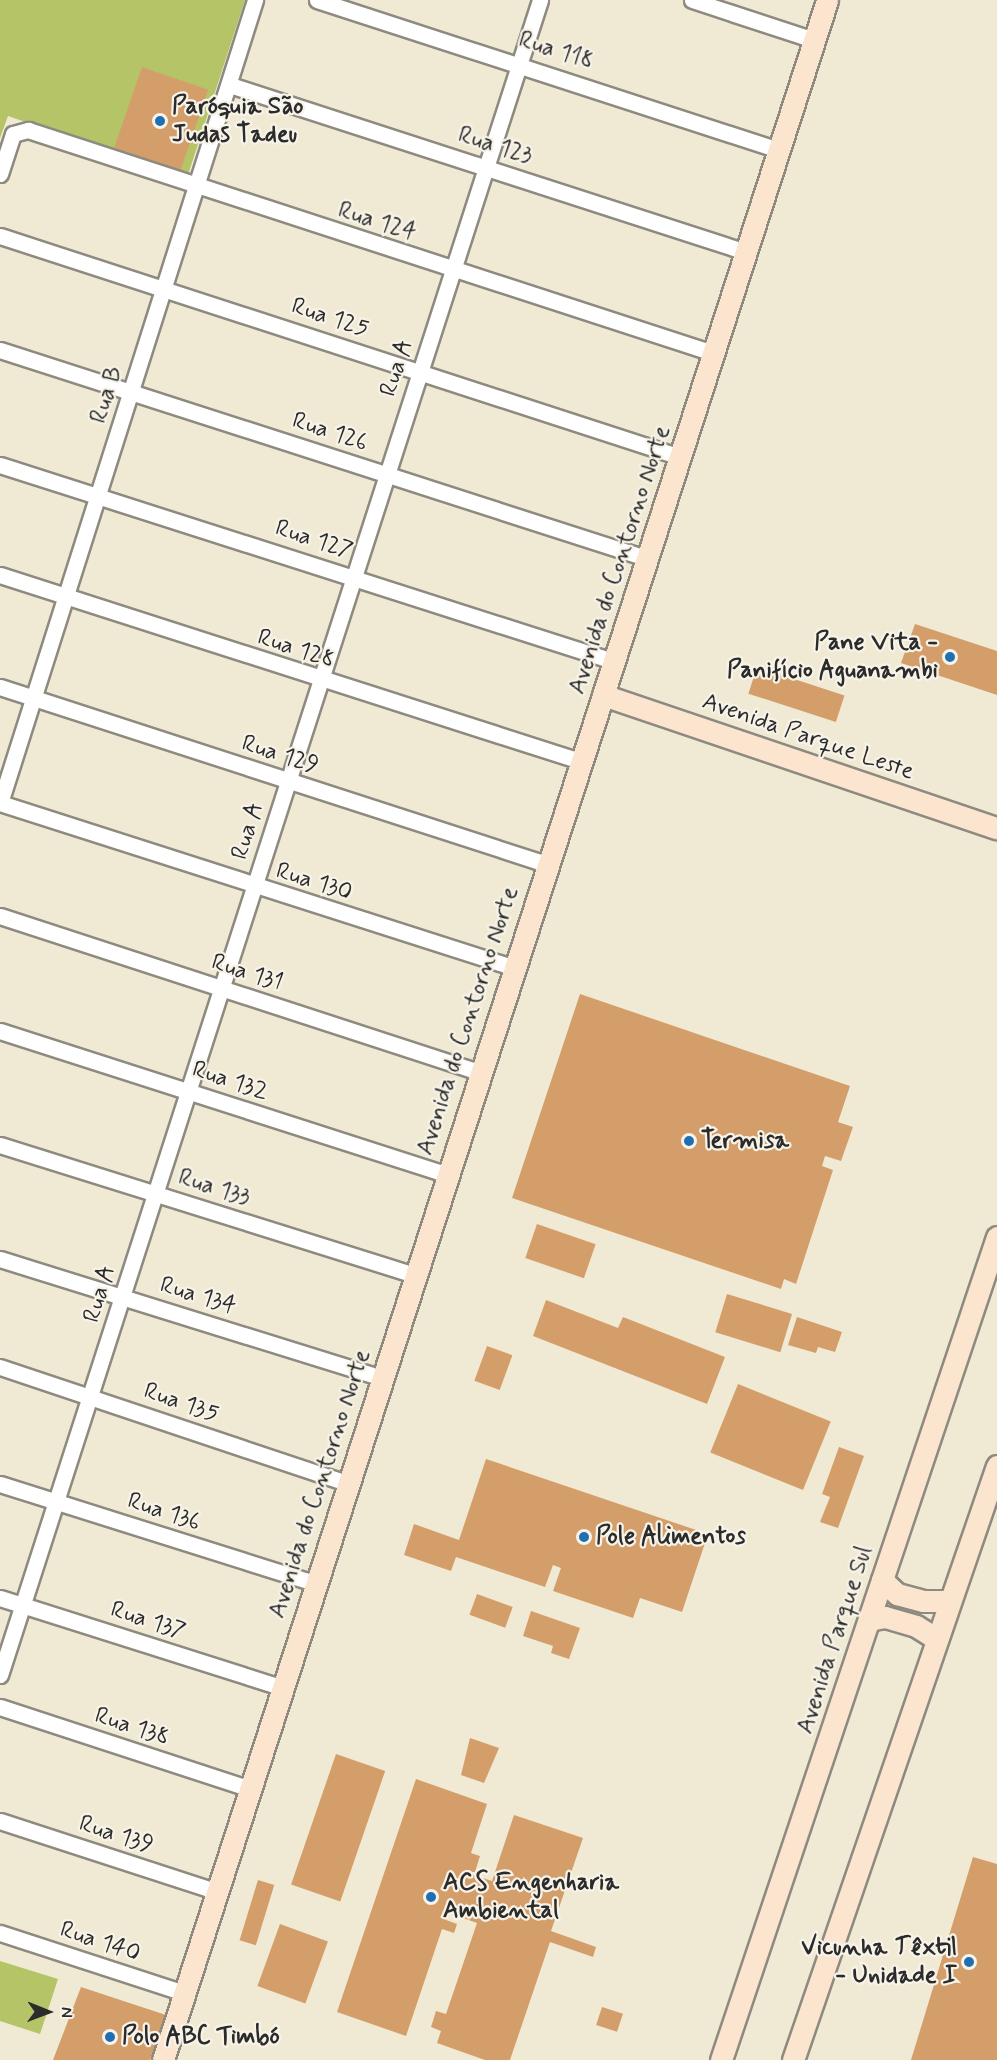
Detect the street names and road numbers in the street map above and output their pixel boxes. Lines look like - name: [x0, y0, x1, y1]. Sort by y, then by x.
- street label: Rua 118: [515, 25, 597, 77]
- street label: Rua 123: [454, 121, 536, 171]
- street label: Rua 124: [334, 196, 420, 248]
- street label: Rua 125: [288, 292, 372, 344]
- street label: Rua A: [374, 336, 420, 400]
- street label: Rua B: [84, 363, 130, 427]
- street label: Rua 126: [289, 406, 371, 458]
- street label: Avenida do Contorno Norte: [564, 427, 676, 693]
- street label: Rua 127: [272, 514, 356, 566]
- street label: Rua 128: [254, 623, 338, 675]
- street label: Avenida Parque Leste: [700, 688, 916, 786]
- street label: Rua 129: [238, 729, 322, 781]
- street label: Rua A: [226, 799, 270, 863]
- street label: Rua 130: [272, 857, 356, 907]
- street label: Avenida do Contorno Norte: [412, 888, 524, 1154]
- street label: Rua 131: [208, 948, 286, 998]
- street label: Rua 132: [188, 1055, 272, 1107]
- street label: Rua 133: [175, 1163, 253, 1213]
- street label: Rua A: [78, 1262, 122, 1326]
- street label: Rua 134: [156, 1271, 240, 1321]
- street label: Avenida do Contorno Norte: [264, 1351, 376, 1617]
- street label: Rua 135: [140, 1377, 222, 1429]
- street label: Rua 136: [124, 1487, 204, 1537]
- street label: Avenida Parque Sul: [792, 1544, 878, 1736]
- street label: Rua 137: [107, 1595, 189, 1647]
- street label: Rua 138: [91, 1701, 173, 1753]
- street label: Rua 139: [75, 1809, 157, 1861]
- street label: Rua 140: [56, 1916, 144, 1968]

